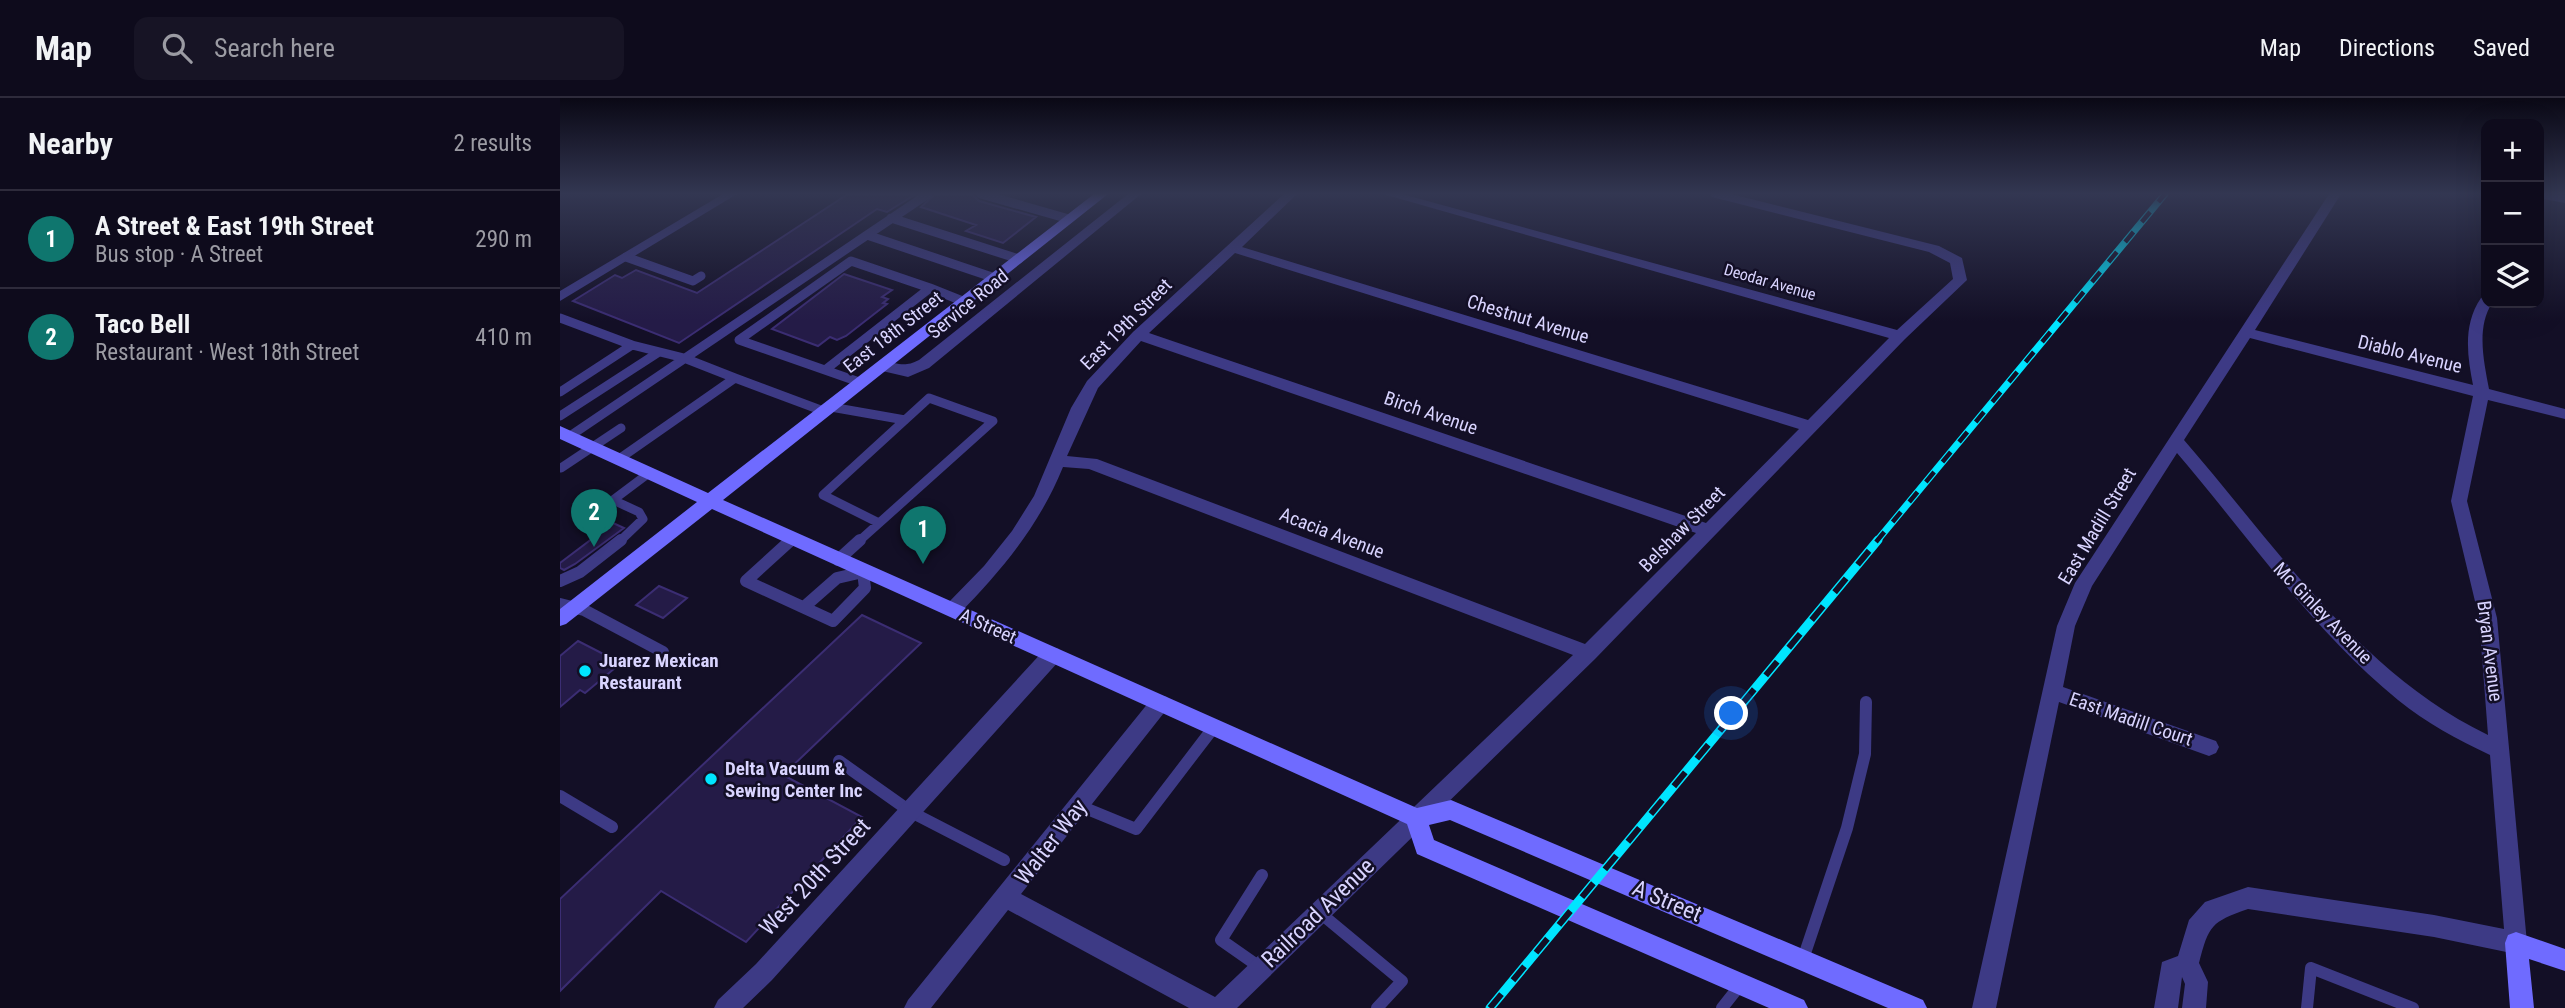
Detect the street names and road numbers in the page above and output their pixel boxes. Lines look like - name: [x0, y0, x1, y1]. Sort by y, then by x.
- street label: Deodar Avenue: [1722, 260, 1818, 304]
- street label: Service Road: [923, 264, 1013, 344]
- street label: East 19th Street: [1076, 274, 1176, 374]
- street label: East 18th Street: [839, 286, 947, 378]
- street label: Chestnut Avenue: [1464, 290, 1592, 348]
- street label: Diablo Avenue: [2355, 330, 2465, 378]
- street label: Birch Avenue: [1381, 386, 1481, 440]
- street label: East Madill Street: [2053, 463, 2141, 589]
- street label: Belshaw Street: [1634, 481, 1730, 577]
- street label: Acacia Avenue: [1276, 503, 1388, 564]
- street label: Mc Ginley Avenue: [2269, 557, 2377, 669]
- street label: Bryan Avenue: [2472, 599, 2508, 703]
- street label: A Street: [956, 603, 1020, 649]
- street label: East Madill Court: [2066, 687, 2196, 751]
- street label: Walter Way: [1009, 794, 1093, 890]
- street label: West 20th Street: [754, 813, 876, 941]
- street label: Railroad Avenue: [1256, 853, 1380, 973]
- street label: A Street: [1628, 874, 1706, 928]

